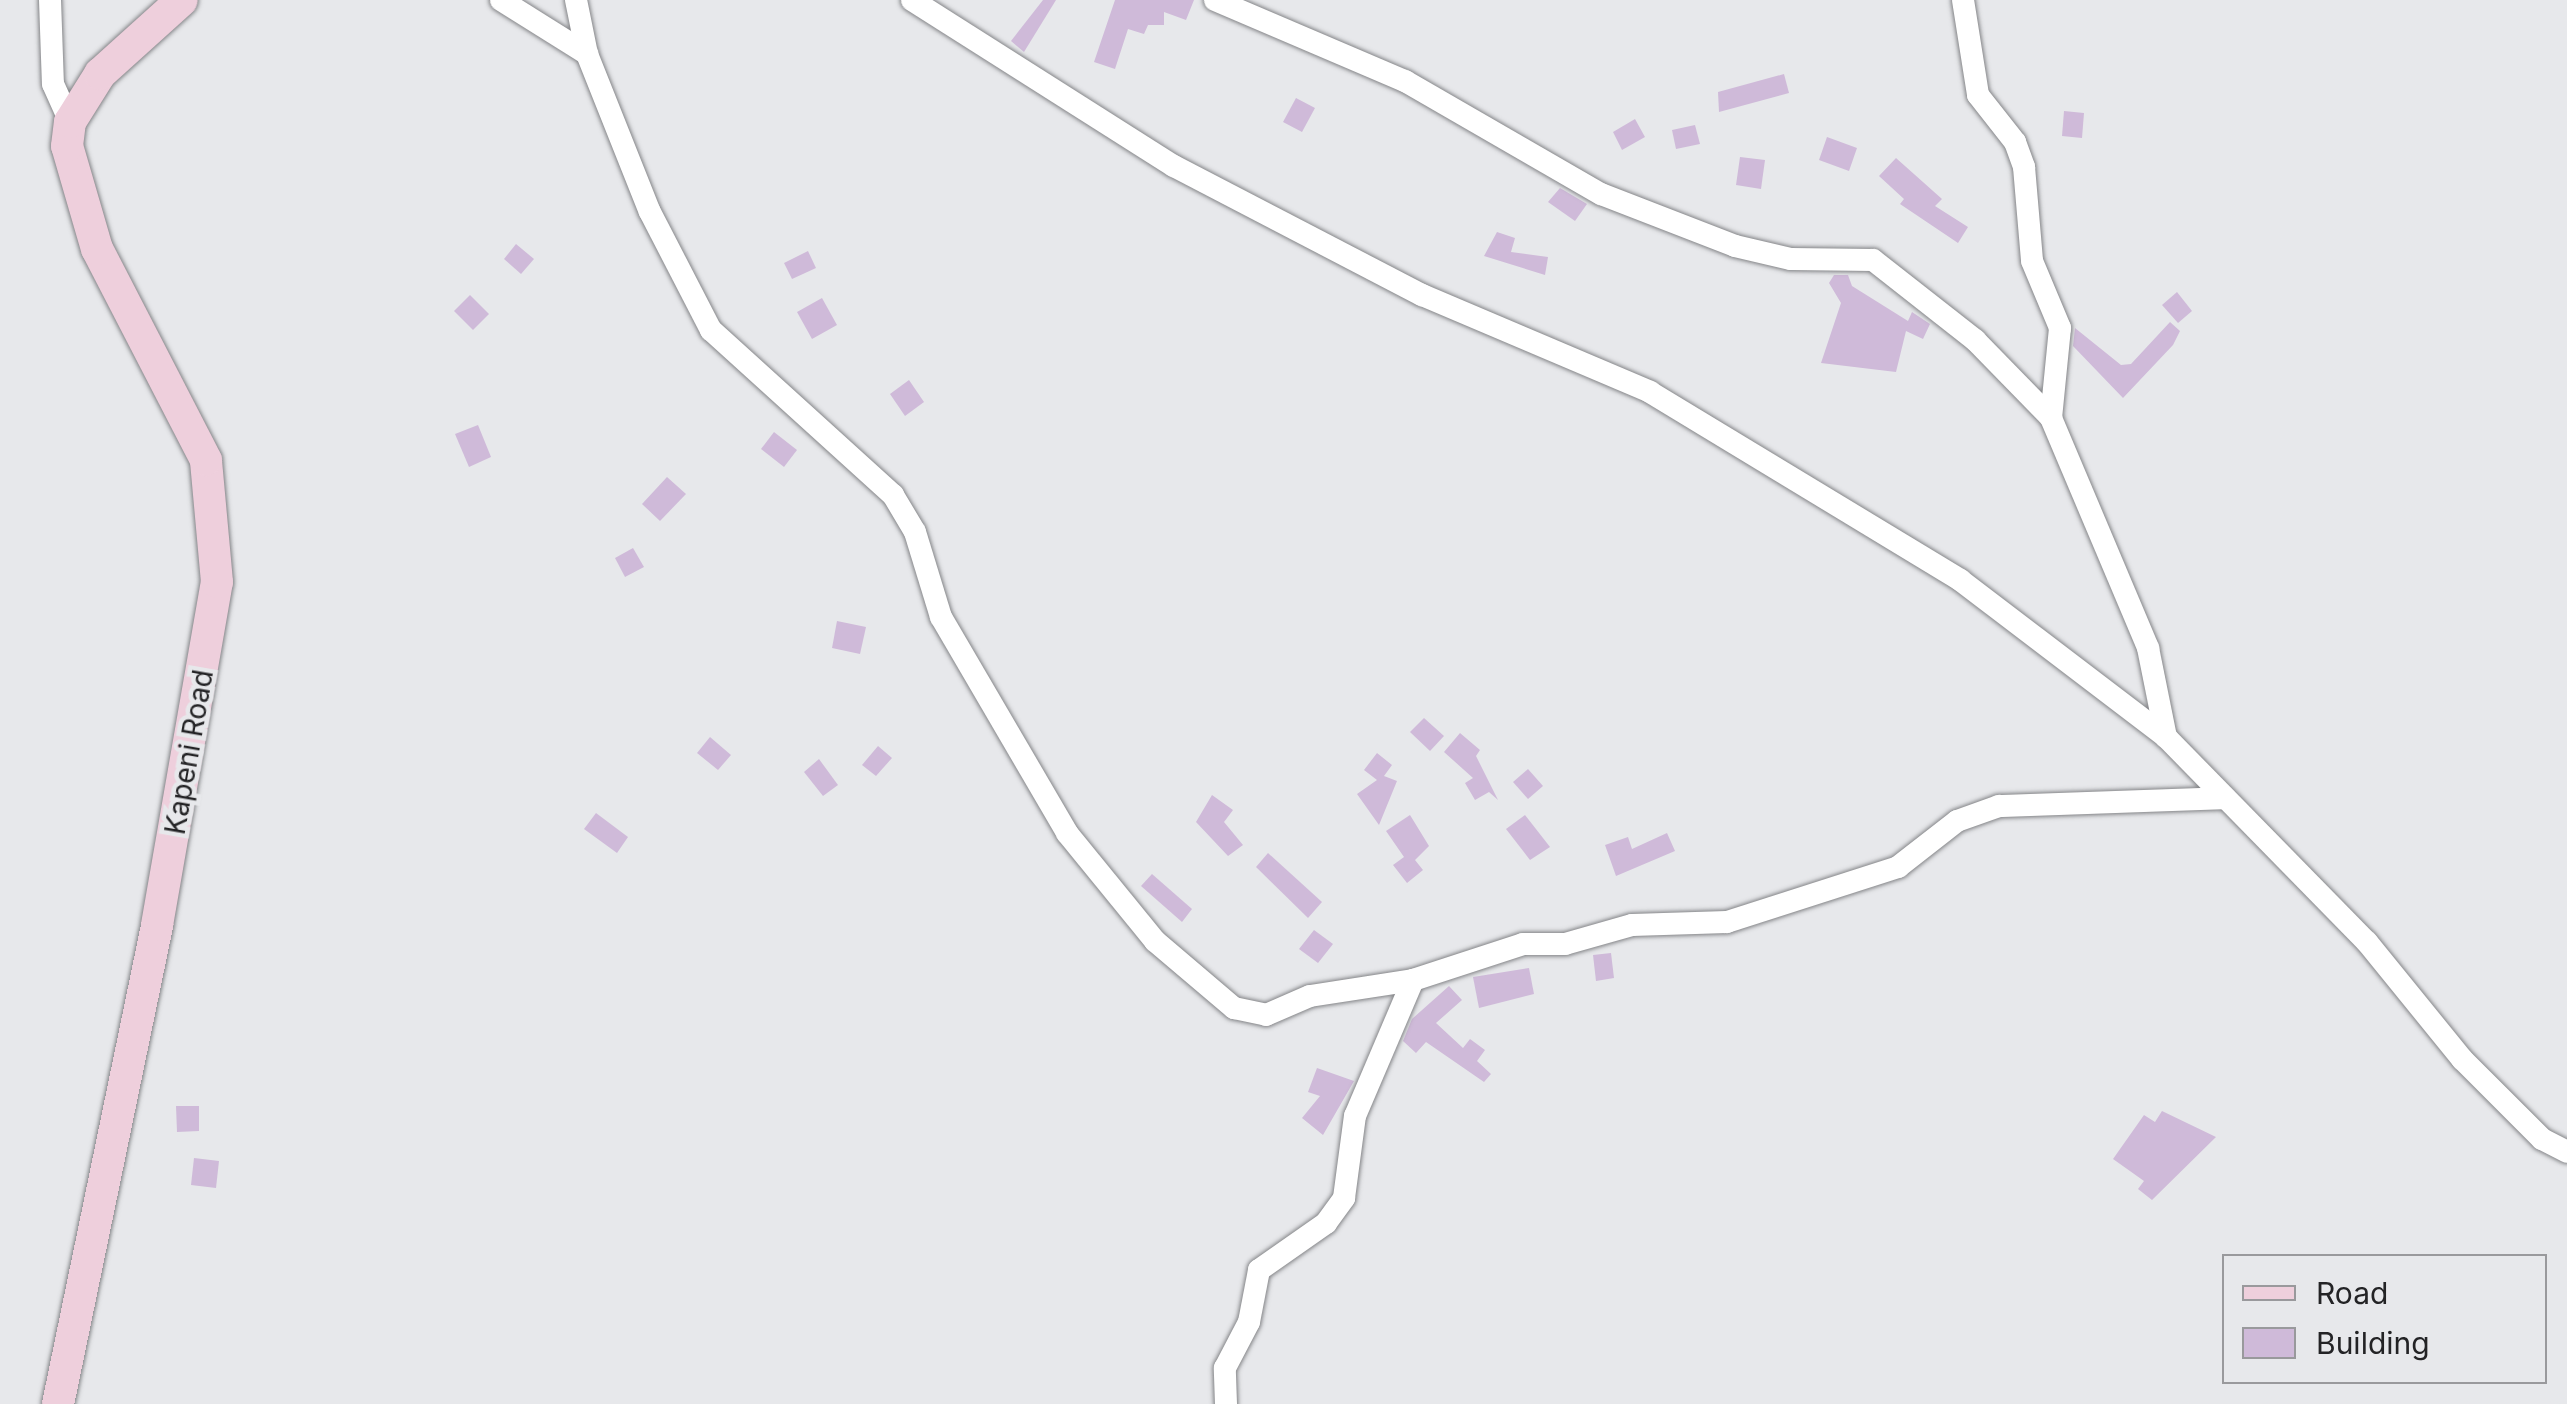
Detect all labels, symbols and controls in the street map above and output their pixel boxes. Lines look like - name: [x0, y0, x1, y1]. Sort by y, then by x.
- street label: Kapeni Road: [158, 667, 220, 837]
- legend: [2222, 1254, 2547, 1384]
- text: Road: [2316, 1275, 2388, 1311]
- text: Building: [2316, 1325, 2430, 1361]

